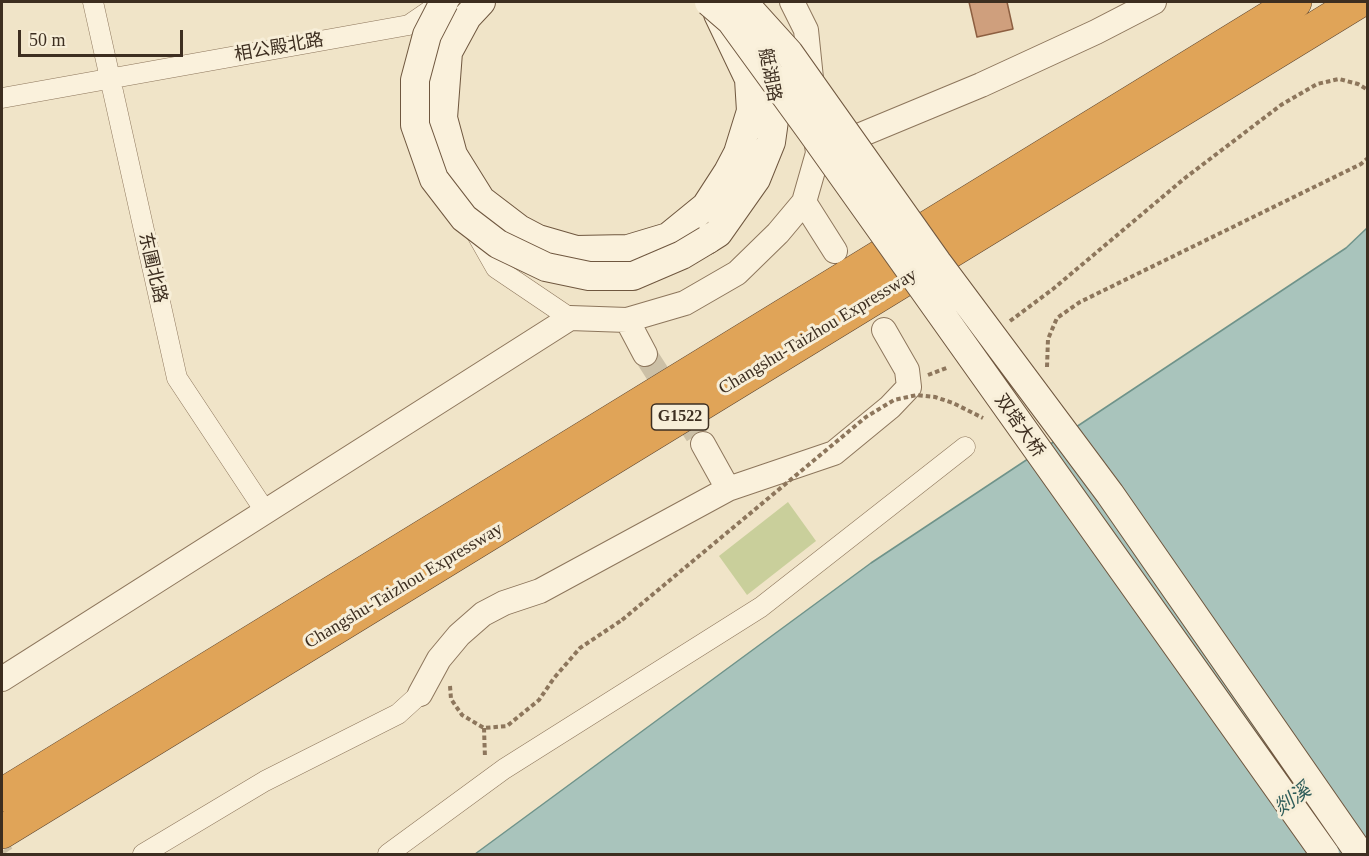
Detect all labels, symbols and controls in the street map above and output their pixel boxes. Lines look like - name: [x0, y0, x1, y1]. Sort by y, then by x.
- scale bar: [21, 18, 186, 56]
- text: 50 m: [29, 30, 66, 50]
- street label: 相公殿北路: [233, 30, 325, 66]
- street label: 艇湖路: [753, 46, 785, 104]
- street label: 东圃北路: [133, 230, 171, 306]
- street label: Changshu-Taizhou Expressway: [715, 264, 921, 400]
- street label: 双塔大桥: [990, 390, 1048, 462]
- road number: G1522: [652, 404, 708, 430]
- street label: Changshu-Taizhou Expressway: [301, 518, 507, 654]
- water label: 剡溪: [1270, 779, 1316, 821]

